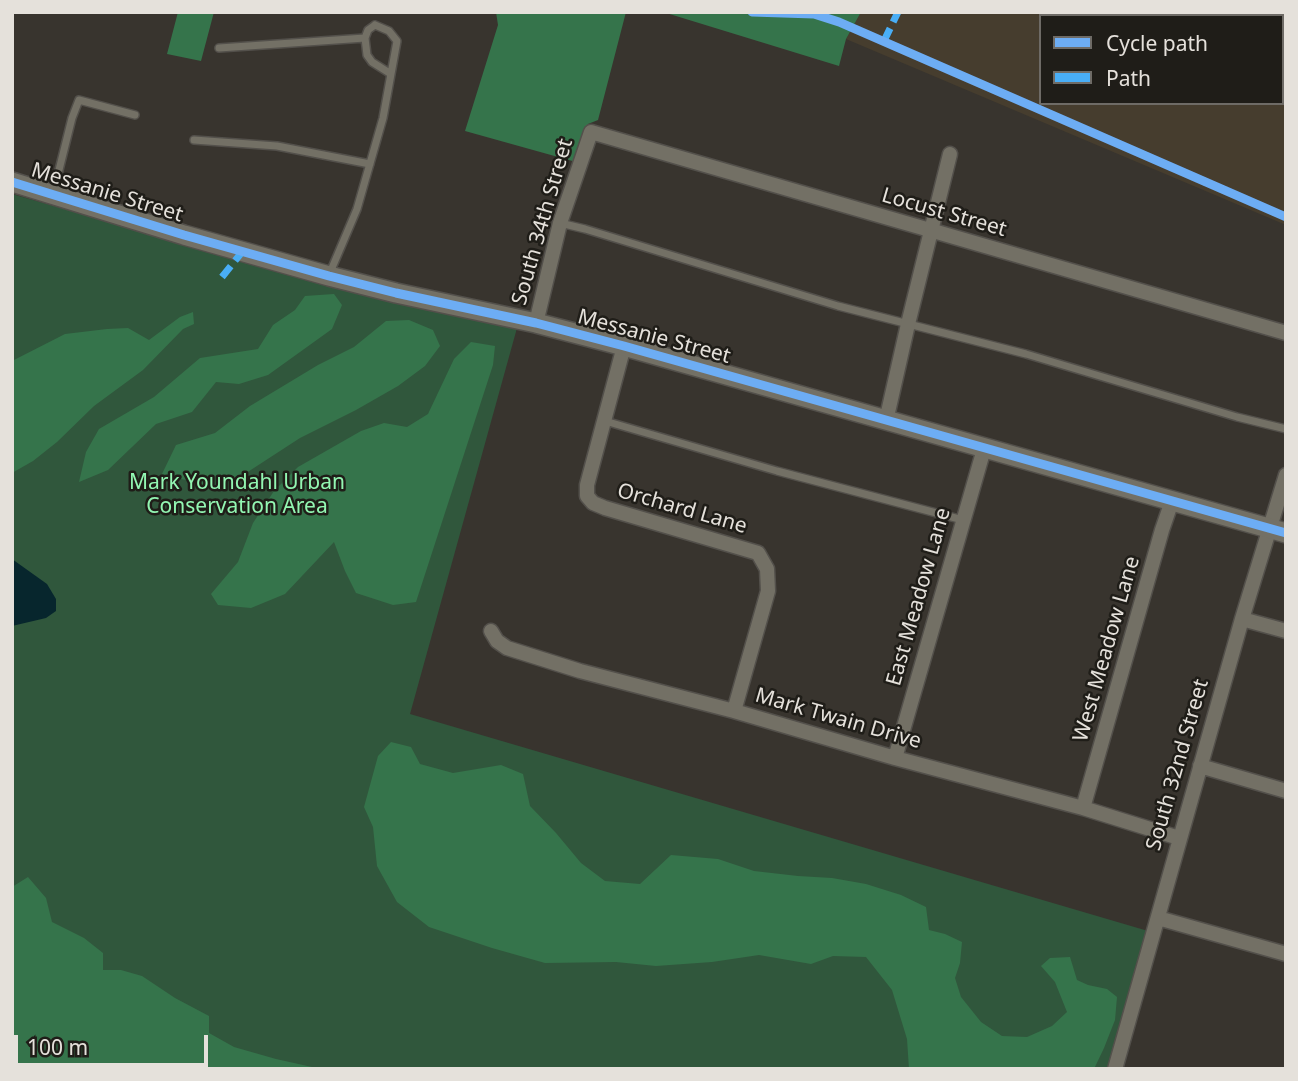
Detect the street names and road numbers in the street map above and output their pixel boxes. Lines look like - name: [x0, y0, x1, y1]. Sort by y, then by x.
- street label: South 34th Street: [507, 136, 579, 308]
- street label: Messanie Street: [28, 158, 186, 228]
- street label: Locust Street: [879, 183, 1009, 243]
- street label: Messanie Street: [575, 304, 733, 370]
- street label: Orchard Lane: [614, 478, 750, 540]
- street label: East Meadow Lane: [882, 505, 956, 689]
- street label: West Meadow Lane: [1068, 553, 1146, 745]
- street label: South 32nd Street: [1141, 676, 1215, 854]
- street label: Mark Twain Drive: [752, 683, 924, 755]

